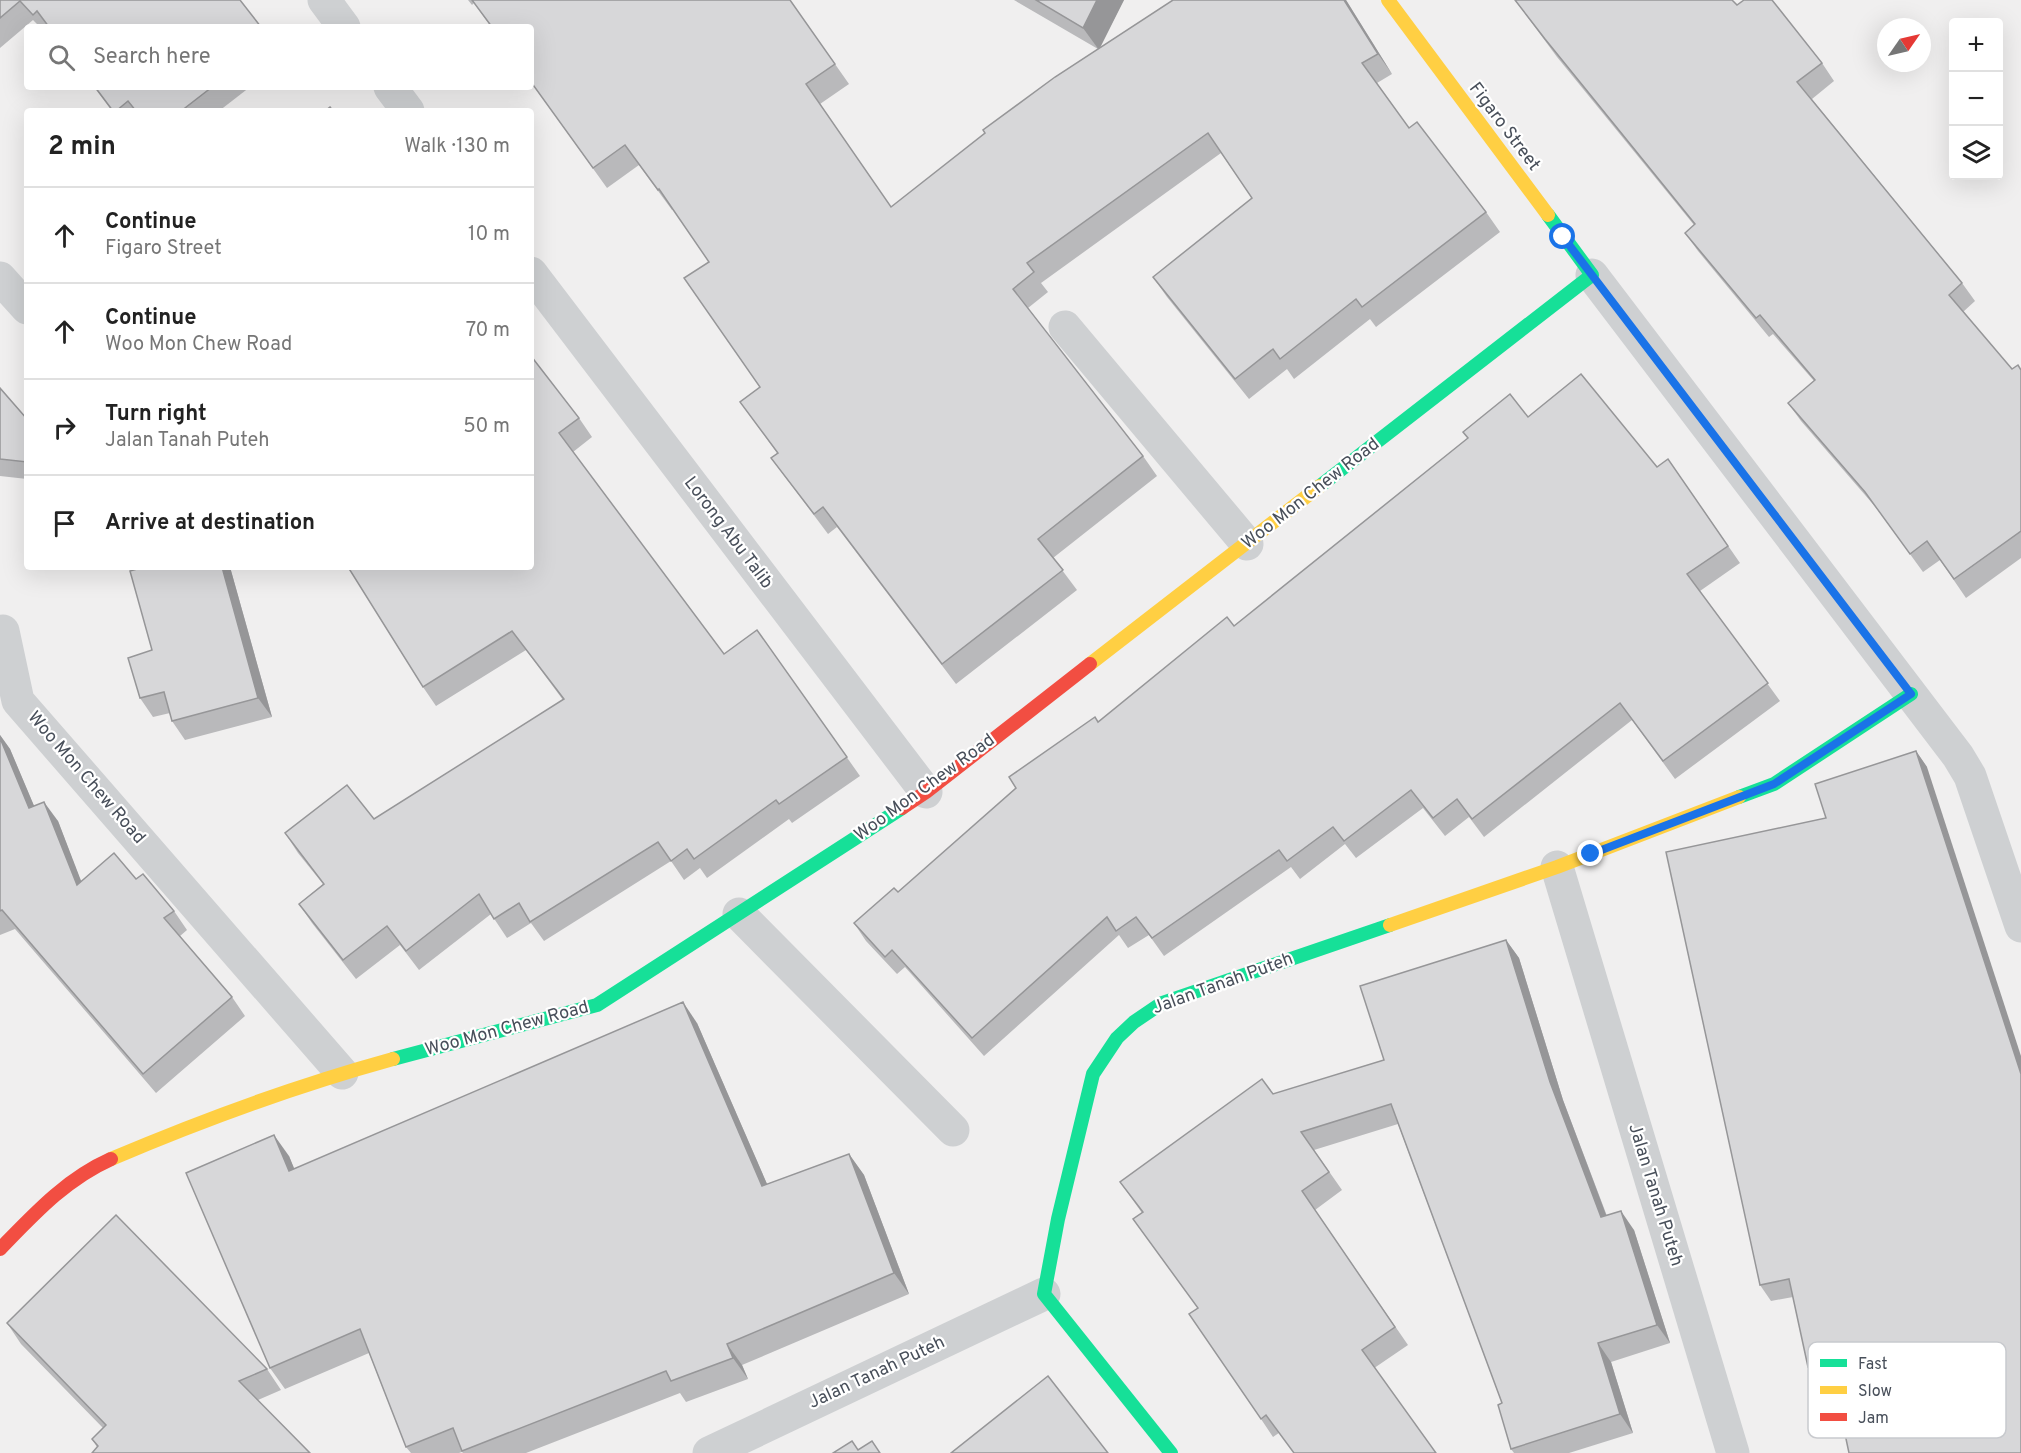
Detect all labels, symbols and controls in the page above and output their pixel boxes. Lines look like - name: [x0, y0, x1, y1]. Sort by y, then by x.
- north arrow: [1877, 18, 1931, 72]
- map controls: [1949, 18, 2003, 180]
- button: +: [1949, 18, 2003, 72]
- search box: [24, 24, 534, 90]
- icon: search: [45, 41, 78, 74]
- text: Search here: [93, 44, 211, 71]
- button: −: [1949, 72, 2003, 126]
- street label: Figaro Street: [1463, 78, 1545, 176]
- button: layers: [1949, 126, 2003, 180]
- text: 2 min: [48, 131, 116, 164]
- text: Walk · 130 m: [404, 134, 510, 160]
- text: Continue: [105, 209, 196, 236]
- icon: ahead: [48, 219, 81, 252]
- text: 10 m: [468, 222, 510, 248]
- route start: [1549, 223, 1575, 249]
- text: Figaro Street: [105, 236, 222, 262]
- text: Continue: [105, 305, 196, 332]
- icon: ahead: [48, 315, 81, 348]
- text: 70 m: [466, 318, 510, 344]
- text: Woo Mon Chew Road: [105, 332, 292, 358]
- text: Turn right: [105, 401, 207, 428]
- icon: right: [48, 411, 81, 444]
- text: 50 m: [463, 414, 510, 440]
- text: Jalan Tanah Puteh: [105, 428, 270, 454]
- street label: Woo Mon Chew Road: [1238, 433, 1384, 555]
- street label: Lorong Abu Talib: [678, 472, 778, 594]
- icon: arrive: [48, 507, 81, 540]
- text: Arrive at destination: [105, 510, 315, 537]
- street label: Woo Mon Chew Road: [22, 707, 150, 849]
- street label: Woo Mon Chew Road: [850, 729, 1000, 847]
- route end: [1577, 840, 1603, 866]
- street label: Jalan Tanah Puteh: [1149, 948, 1297, 1020]
- street label: Woo Mon Chew Road: [423, 996, 591, 1062]
- street label: Jalan Tanah Puteh: [1622, 1121, 1688, 1269]
- street label: Jalan Tanah Puteh: [805, 1331, 949, 1415]
- legend: [1808, 1342, 2006, 1438]
- text: Fast: [1858, 1355, 1888, 1375]
- text: Slow: [1858, 1382, 1892, 1402]
- text: Jam: [1858, 1409, 1889, 1429]

